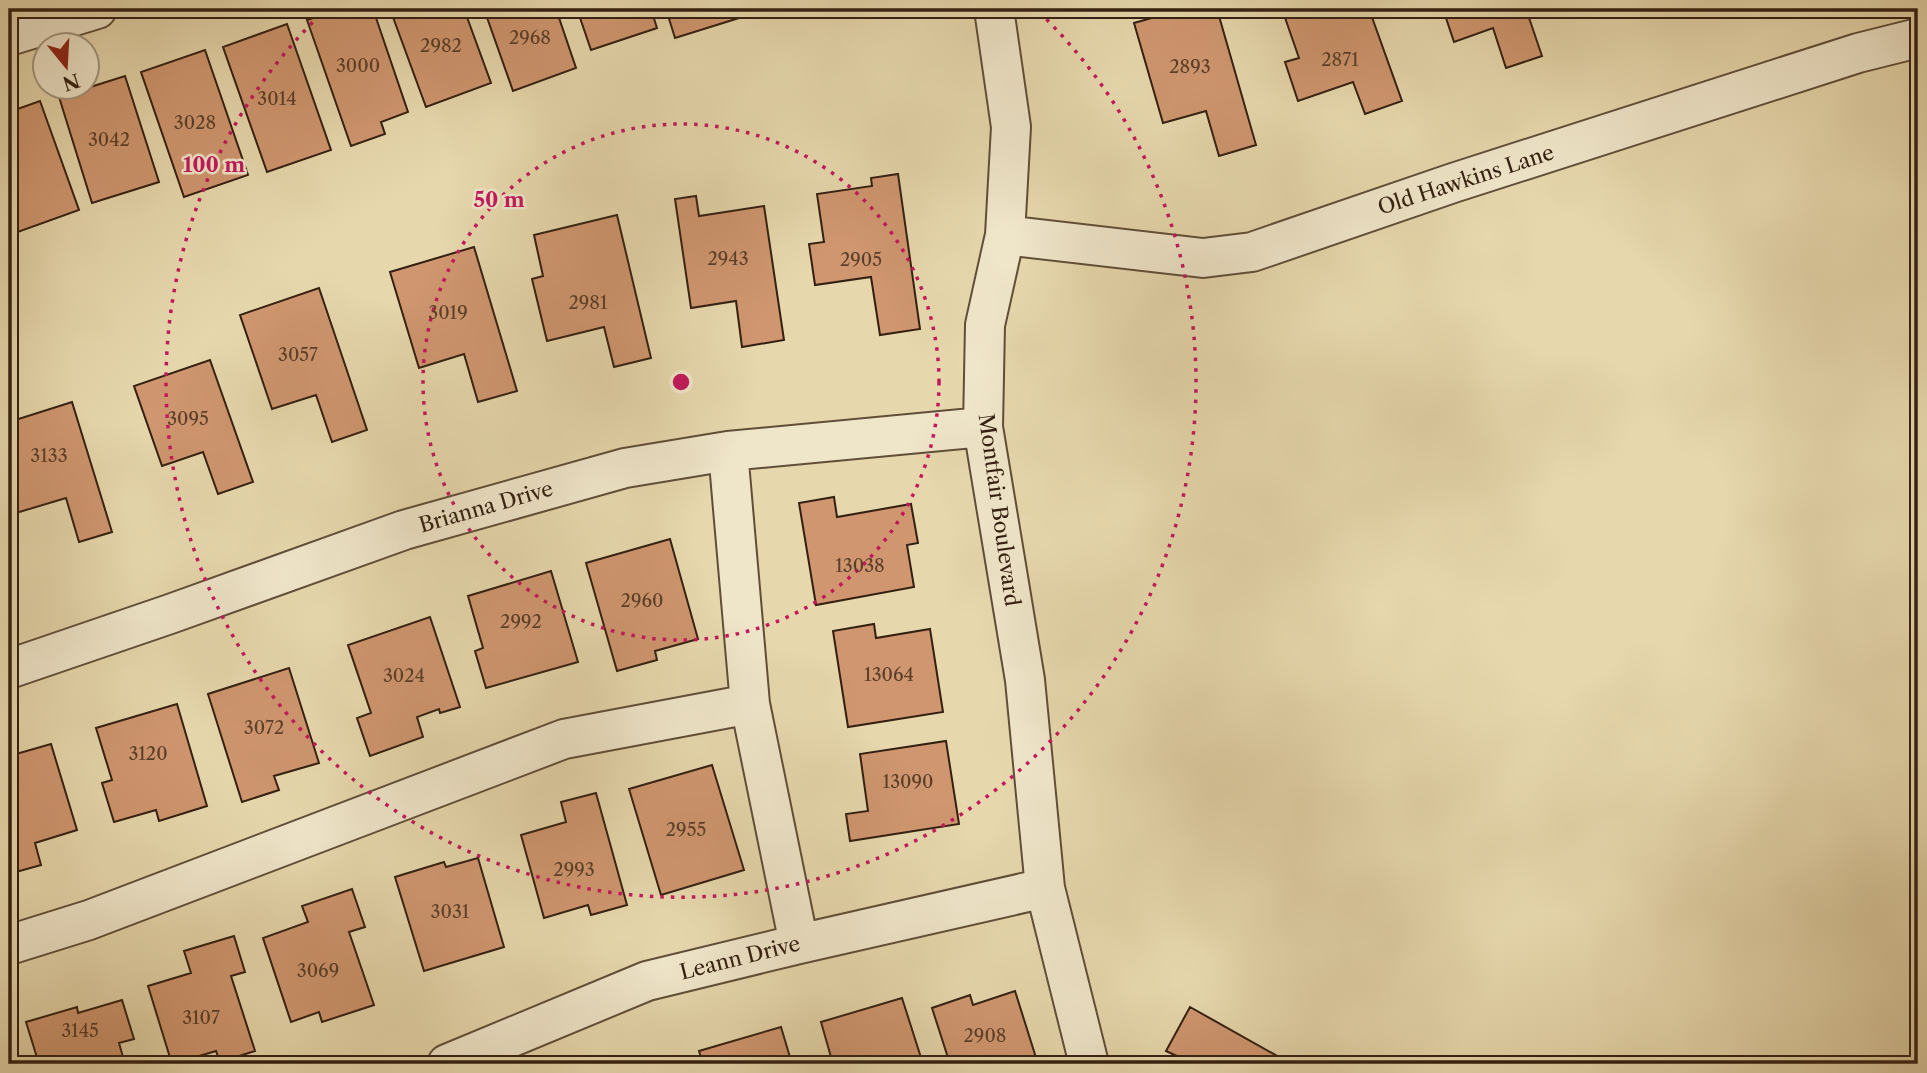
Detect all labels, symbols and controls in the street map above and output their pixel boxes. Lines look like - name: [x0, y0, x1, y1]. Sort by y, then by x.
- house number: 2968: [509, 27, 551, 49]
- north arrow: [32, 32, 102, 102]
- house number: 2982: [420, 35, 462, 57]
- house number: 2871: [1321, 49, 1359, 71]
- house number: 3000: [336, 55, 380, 77]
- house number: 2893: [1169, 56, 1211, 78]
- text: N: [60, 68, 83, 95]
- house number: 3014: [257, 88, 297, 110]
- house number: 3028: [174, 112, 216, 134]
- house number: 3042: [88, 129, 130, 151]
- street label: Old Hawkins Lane: [1375, 139, 1557, 220]
- text: 100 m: [183, 152, 245, 177]
- text: 50 m: [473, 187, 525, 212]
- house number: 2943: [707, 248, 749, 270]
- house number: 2905: [840, 249, 882, 271]
- house number: 2981: [568, 292, 608, 314]
- house number: 3019: [428, 302, 468, 324]
- house number: 3057: [278, 344, 318, 366]
- centre of rings: [669, 370, 693, 394]
- house number: 3095: [167, 408, 209, 430]
- street label: Montfair Boulevard: [974, 412, 1025, 608]
- house number: 3133: [30, 445, 68, 467]
- street label: Brianna Drive: [416, 475, 556, 538]
- house number: 13038: [835, 555, 885, 577]
- house number: 2960: [621, 590, 663, 612]
- house number: 2992: [500, 611, 542, 633]
- house number: 13064: [864, 664, 914, 686]
- house number: 3024: [383, 665, 425, 687]
- house number: 3072: [244, 717, 284, 739]
- house number: 3120: [128, 743, 168, 765]
- house number: 13090: [883, 771, 933, 793]
- house number: 2955: [666, 819, 706, 841]
- house number: 2993: [553, 859, 595, 881]
- house number: 3031: [431, 901, 470, 923]
- street label: Leann Drive: [677, 931, 803, 985]
- house number: 3069: [297, 960, 339, 982]
- house number: 3107: [182, 1007, 220, 1029]
- house number: 3145: [61, 1020, 99, 1042]
- house number: 2908: [964, 1025, 1006, 1047]

